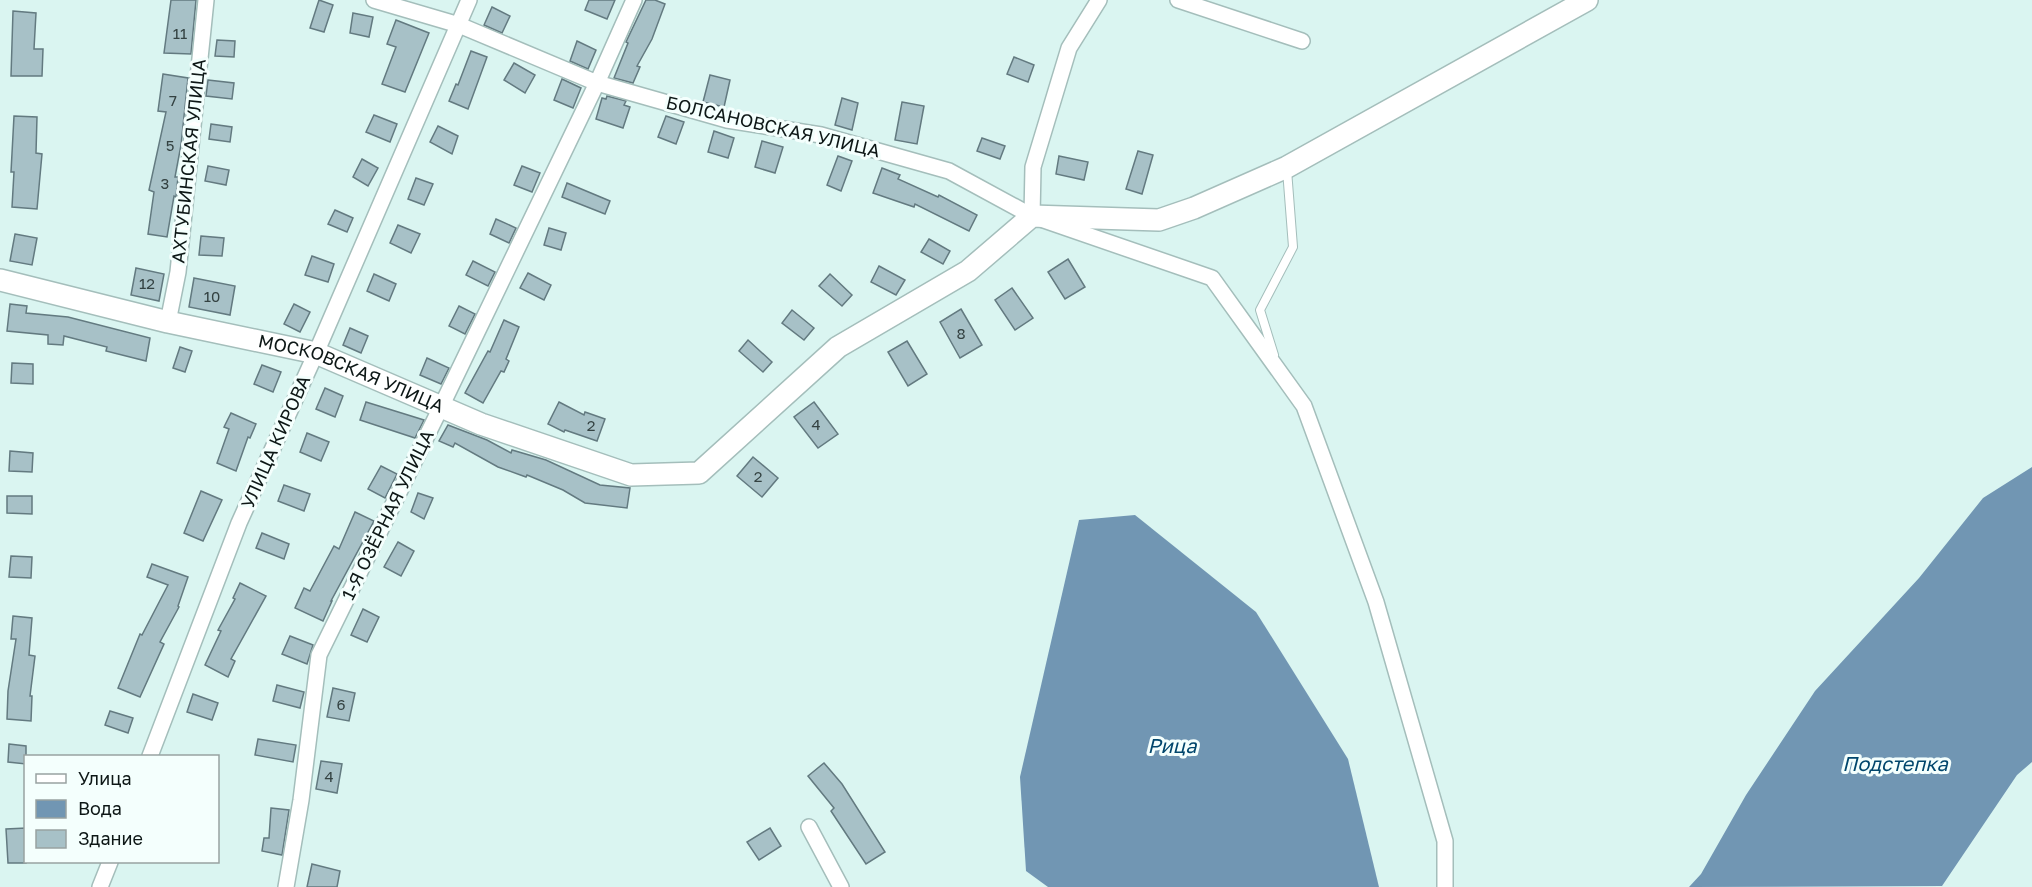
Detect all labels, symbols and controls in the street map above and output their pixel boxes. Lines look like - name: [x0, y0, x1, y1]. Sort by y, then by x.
- house number: 11: [173, 24, 187, 42]
- street label: АХТУБИНСКАЯ УЛИЦА: [166, 58, 210, 264]
- house number: 7: [169, 91, 177, 109]
- street label: БОЛСАНОВСКАЯ УЛИЦА: [664, 91, 882, 161]
- house number: 5: [166, 136, 174, 154]
- house number: 3: [161, 174, 169, 192]
- house number: 12: [139, 274, 155, 292]
- house number: 10: [204, 287, 220, 305]
- house number: 8: [956, 324, 966, 342]
- street label: МОСКОВСКАЯ УЛИЦА: [257, 329, 447, 417]
- street label: УЛИЦА КИРОВА: [236, 372, 314, 512]
- house number: 4: [811, 415, 821, 433]
- house number: 2: [587, 416, 595, 434]
- street label: 1-Я ОЗЁРНАЯ УЛИЦА: [336, 426, 438, 603]
- house number: 2: [754, 467, 762, 485]
- house number: 6: [336, 695, 346, 713]
- water label: Рица: [1147, 733, 1197, 757]
- water label: Подстепка: [1842, 751, 1948, 775]
- legend: [24, 755, 219, 863]
- text: Улица: [78, 767, 132, 789]
- house number: 4: [324, 767, 334, 785]
- text: Вода: [78, 797, 122, 819]
- text: Здание: [78, 827, 143, 849]

